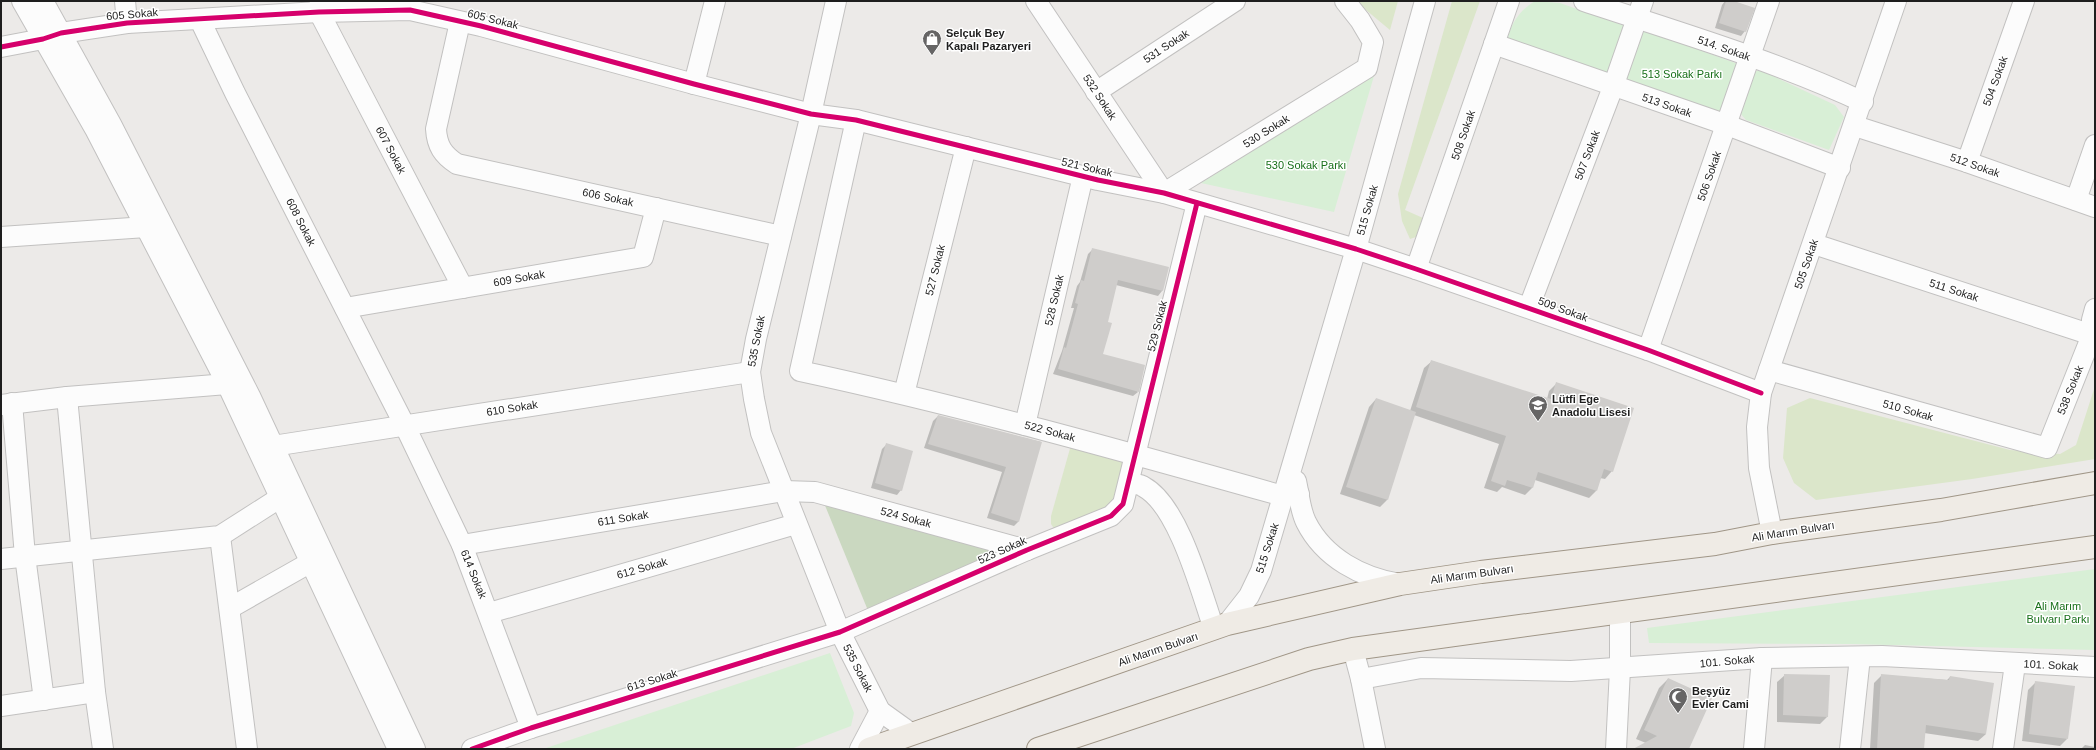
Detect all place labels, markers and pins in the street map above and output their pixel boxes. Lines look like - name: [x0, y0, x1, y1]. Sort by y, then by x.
- place label: Selçuk Bey Kapalı Pazaryeri: [946, 27, 1031, 52]
- shop icon: Selçuk Bey Kapalı Pazaryeri: [921, 28, 943, 56]
- place label: Lütfi Ege Anadolu Lisesi: [1552, 393, 1630, 418]
- school or university icon: Lütfi Ege Anadolu Lisesi: [1527, 394, 1549, 422]
- place label: Beşyüz Evler Cami: [1692, 685, 1749, 710]
- mosque icon: Beşyüz Evler Cami: [1667, 686, 1689, 714]

